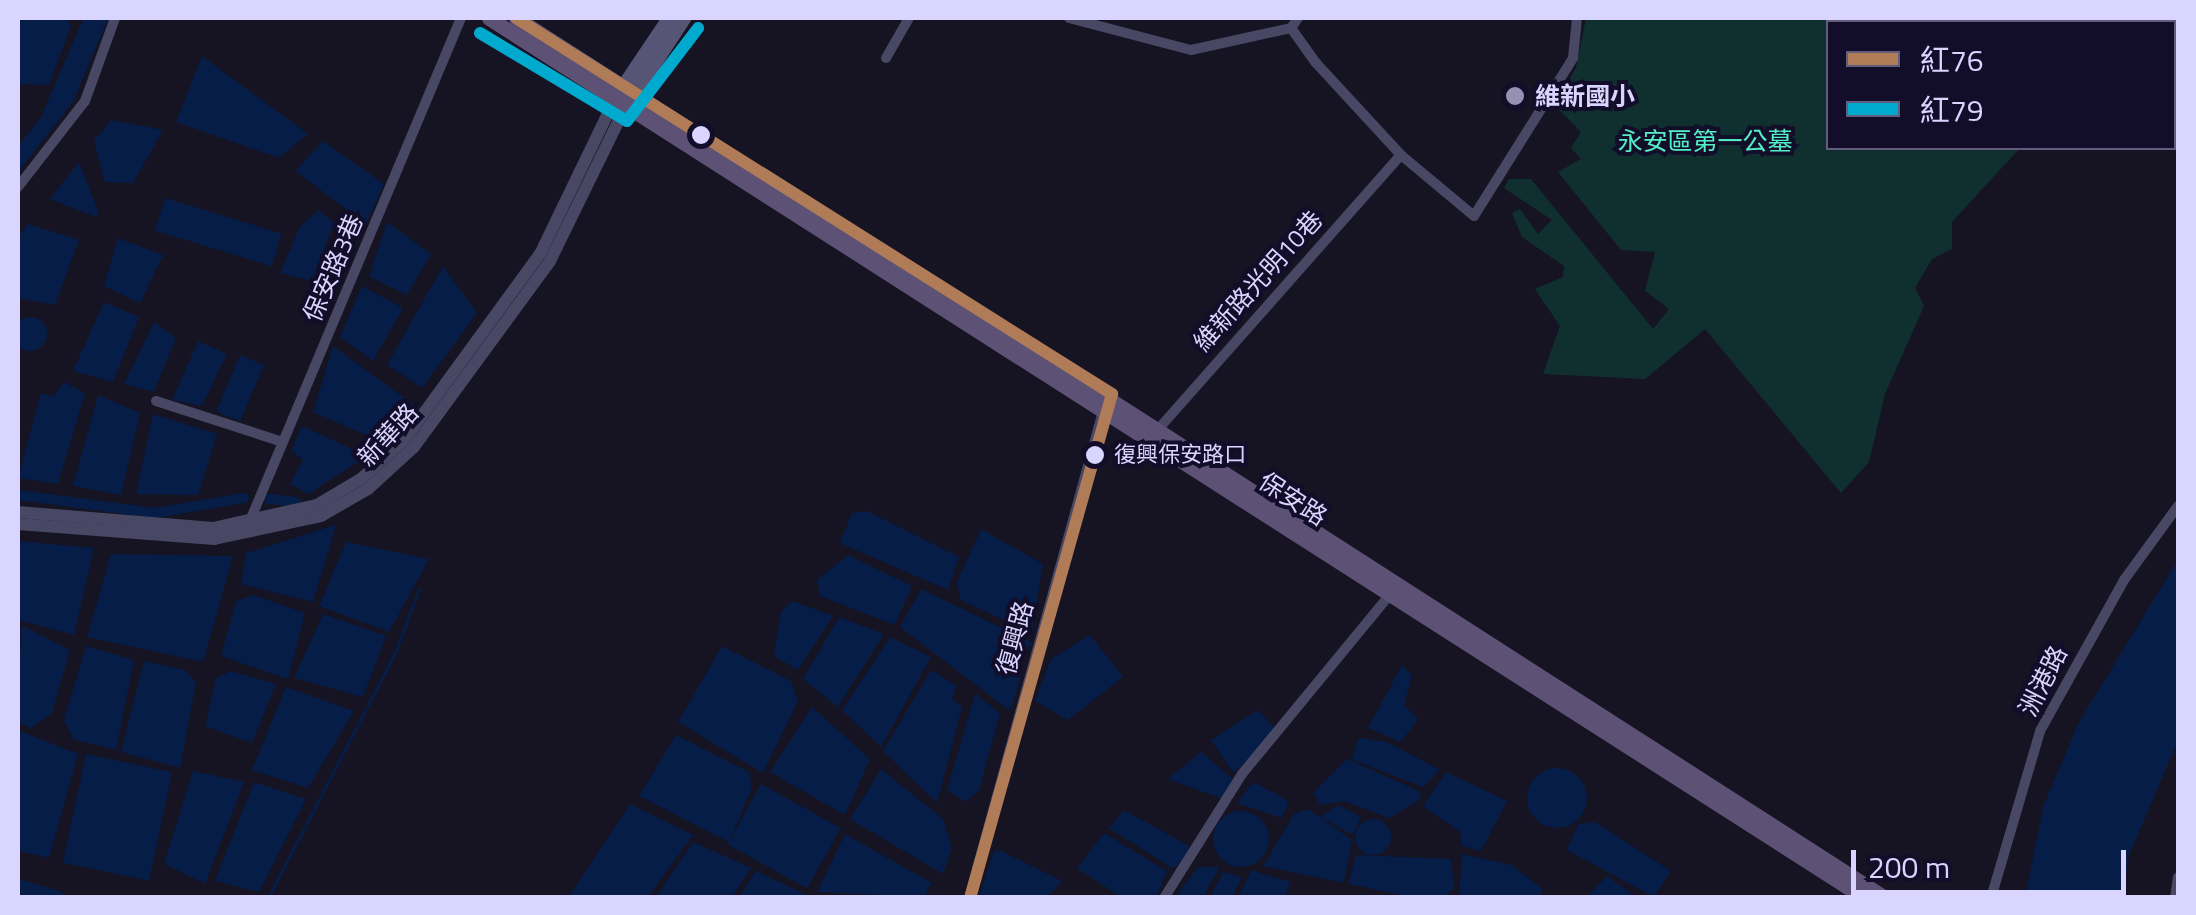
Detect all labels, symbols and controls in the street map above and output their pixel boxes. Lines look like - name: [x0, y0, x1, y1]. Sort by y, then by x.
- legend: [1826, 20, 2176, 150]
- text: 紅76: [1920, 37, 1984, 83]
- place label: 維新國小: [1535, 81, 1635, 111]
- marker: 維新國小: [1504, 85, 1526, 107]
- text: 紅79: [1920, 87, 1984, 133]
- unlabelled marker: [691, 125, 711, 145]
- park label: 永安區第一公墓: [1618, 126, 1792, 156]
- street label: 維新路光明10巷: [1187, 205, 1329, 357]
- street label: 保安路3巷: [297, 210, 369, 326]
- street label: 新華路: [351, 397, 425, 473]
- place label: 復興保安路口: [1114, 442, 1246, 468]
- marker: 復興保安路口: [1085, 445, 1105, 465]
- street label: 保安路: [1253, 466, 1333, 532]
- street label: 復興路: [991, 598, 1039, 678]
- street label: 洲港路: [2013, 641, 2073, 721]
- scale bar: [1856, 830, 2131, 892]
- text: 200 m: [1868, 844, 1950, 890]

